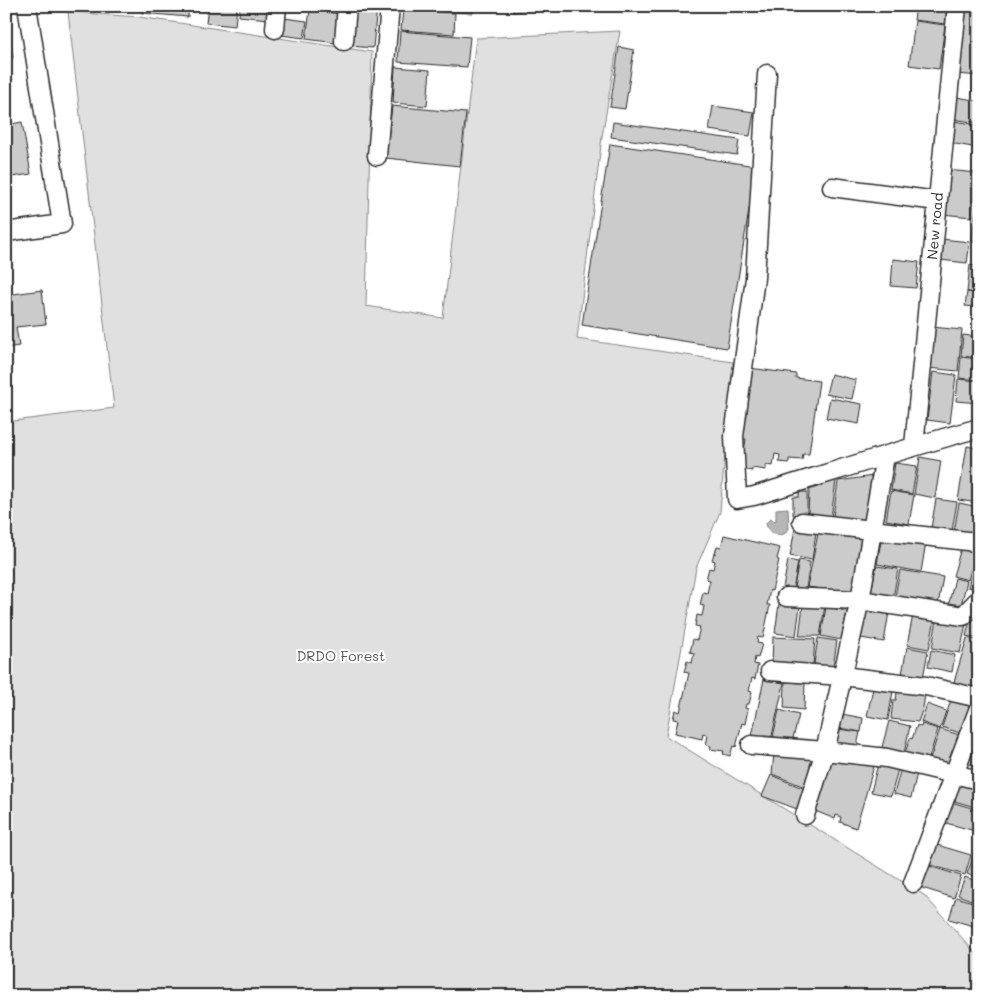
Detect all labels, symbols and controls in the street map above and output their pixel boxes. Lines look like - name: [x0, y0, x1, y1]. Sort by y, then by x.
- street label: New road: [922, 192, 947, 260]
- park label: DRDO Forest: [297, 646, 385, 665]

